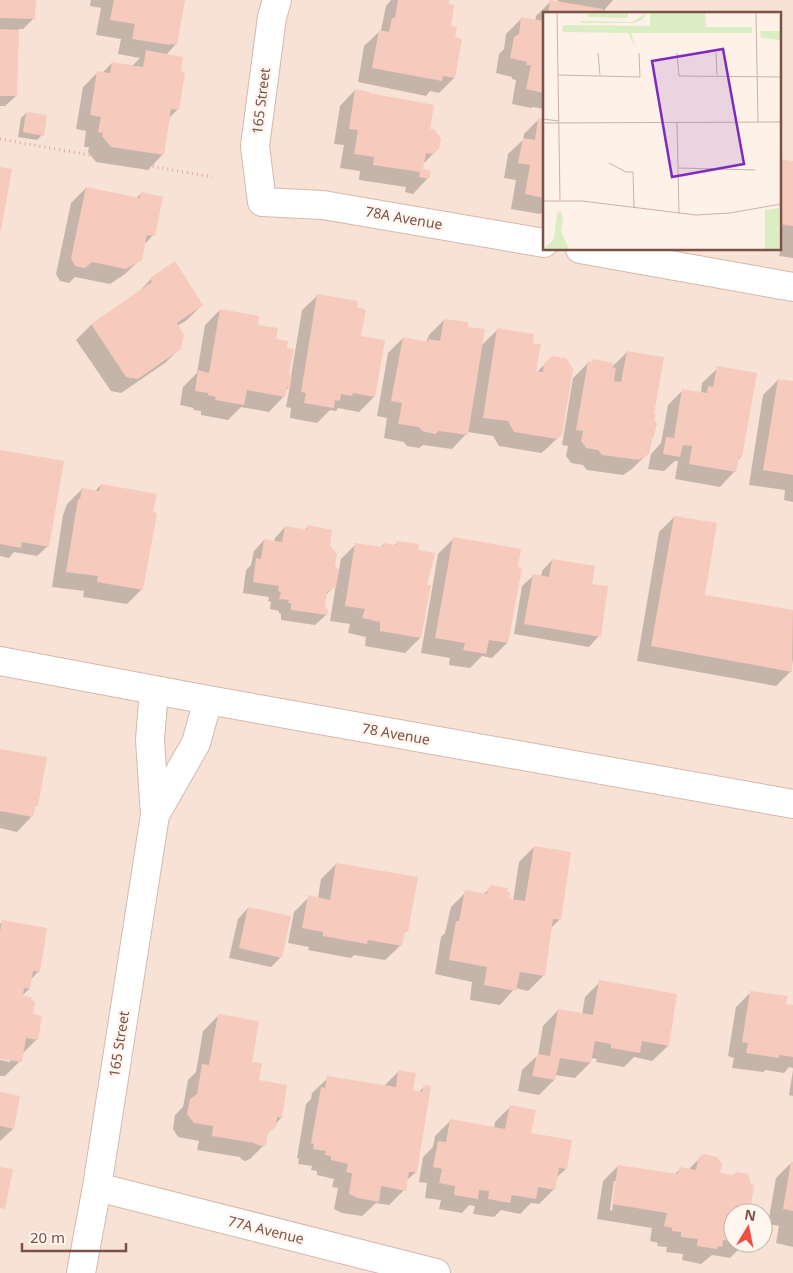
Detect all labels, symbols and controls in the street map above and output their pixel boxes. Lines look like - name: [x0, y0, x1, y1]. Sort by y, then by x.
- inset map: [543, 12, 780, 250]
- street label: 165 Street: [247, 67, 274, 135]
- street label: 78A Avenue: [364, 201, 444, 234]
- street label: 78 Avenue: [361, 718, 432, 749]
- street label: 165 Street: [104, 1009, 133, 1078]
- north arrow: [723, 1203, 773, 1253]
- text: N: [743, 1204, 758, 1225]
- street label: 77A Avenue: [226, 1211, 306, 1248]
- scale bar: [22, 1220, 126, 1252]
- text: 20 m: [30, 1227, 65, 1247]

